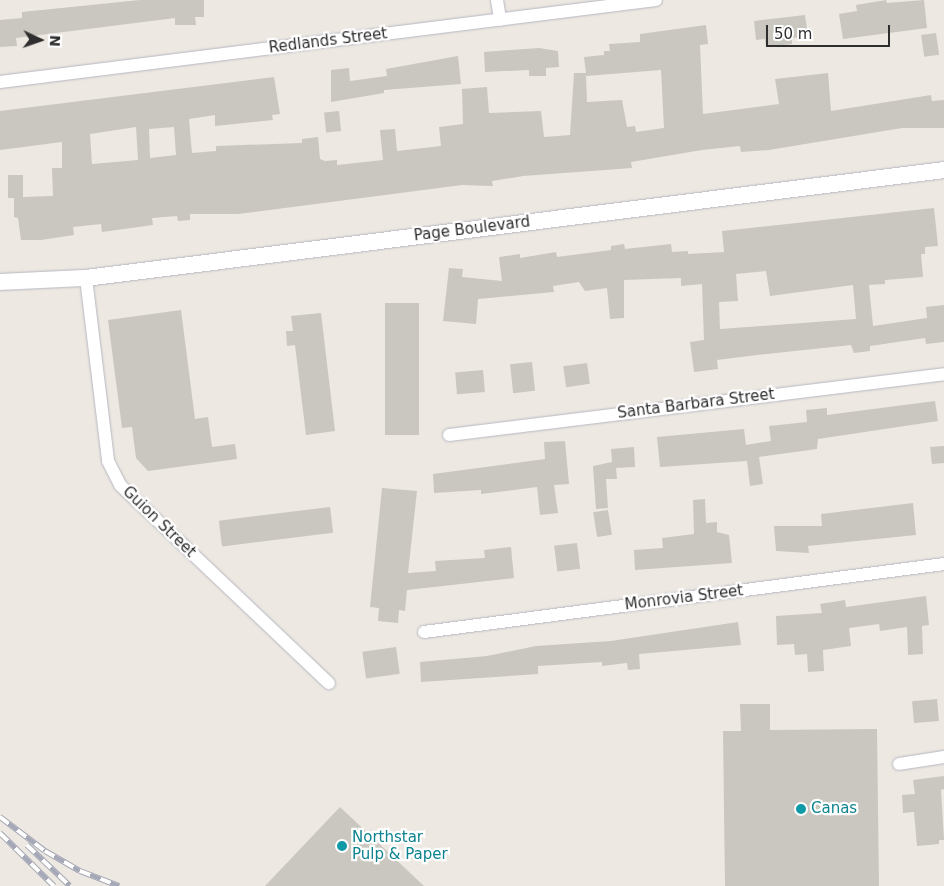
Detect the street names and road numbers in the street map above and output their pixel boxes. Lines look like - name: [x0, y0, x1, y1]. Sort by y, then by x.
- street label: Redlands Street: [268, 25, 388, 57]
- street label: Page Boulevard: [413, 213, 531, 245]
- street label: Santa Barbara Street: [616, 385, 776, 423]
- street label: Guion Street: [119, 483, 199, 561]
- street label: Monrovia Street: [624, 582, 744, 614]

